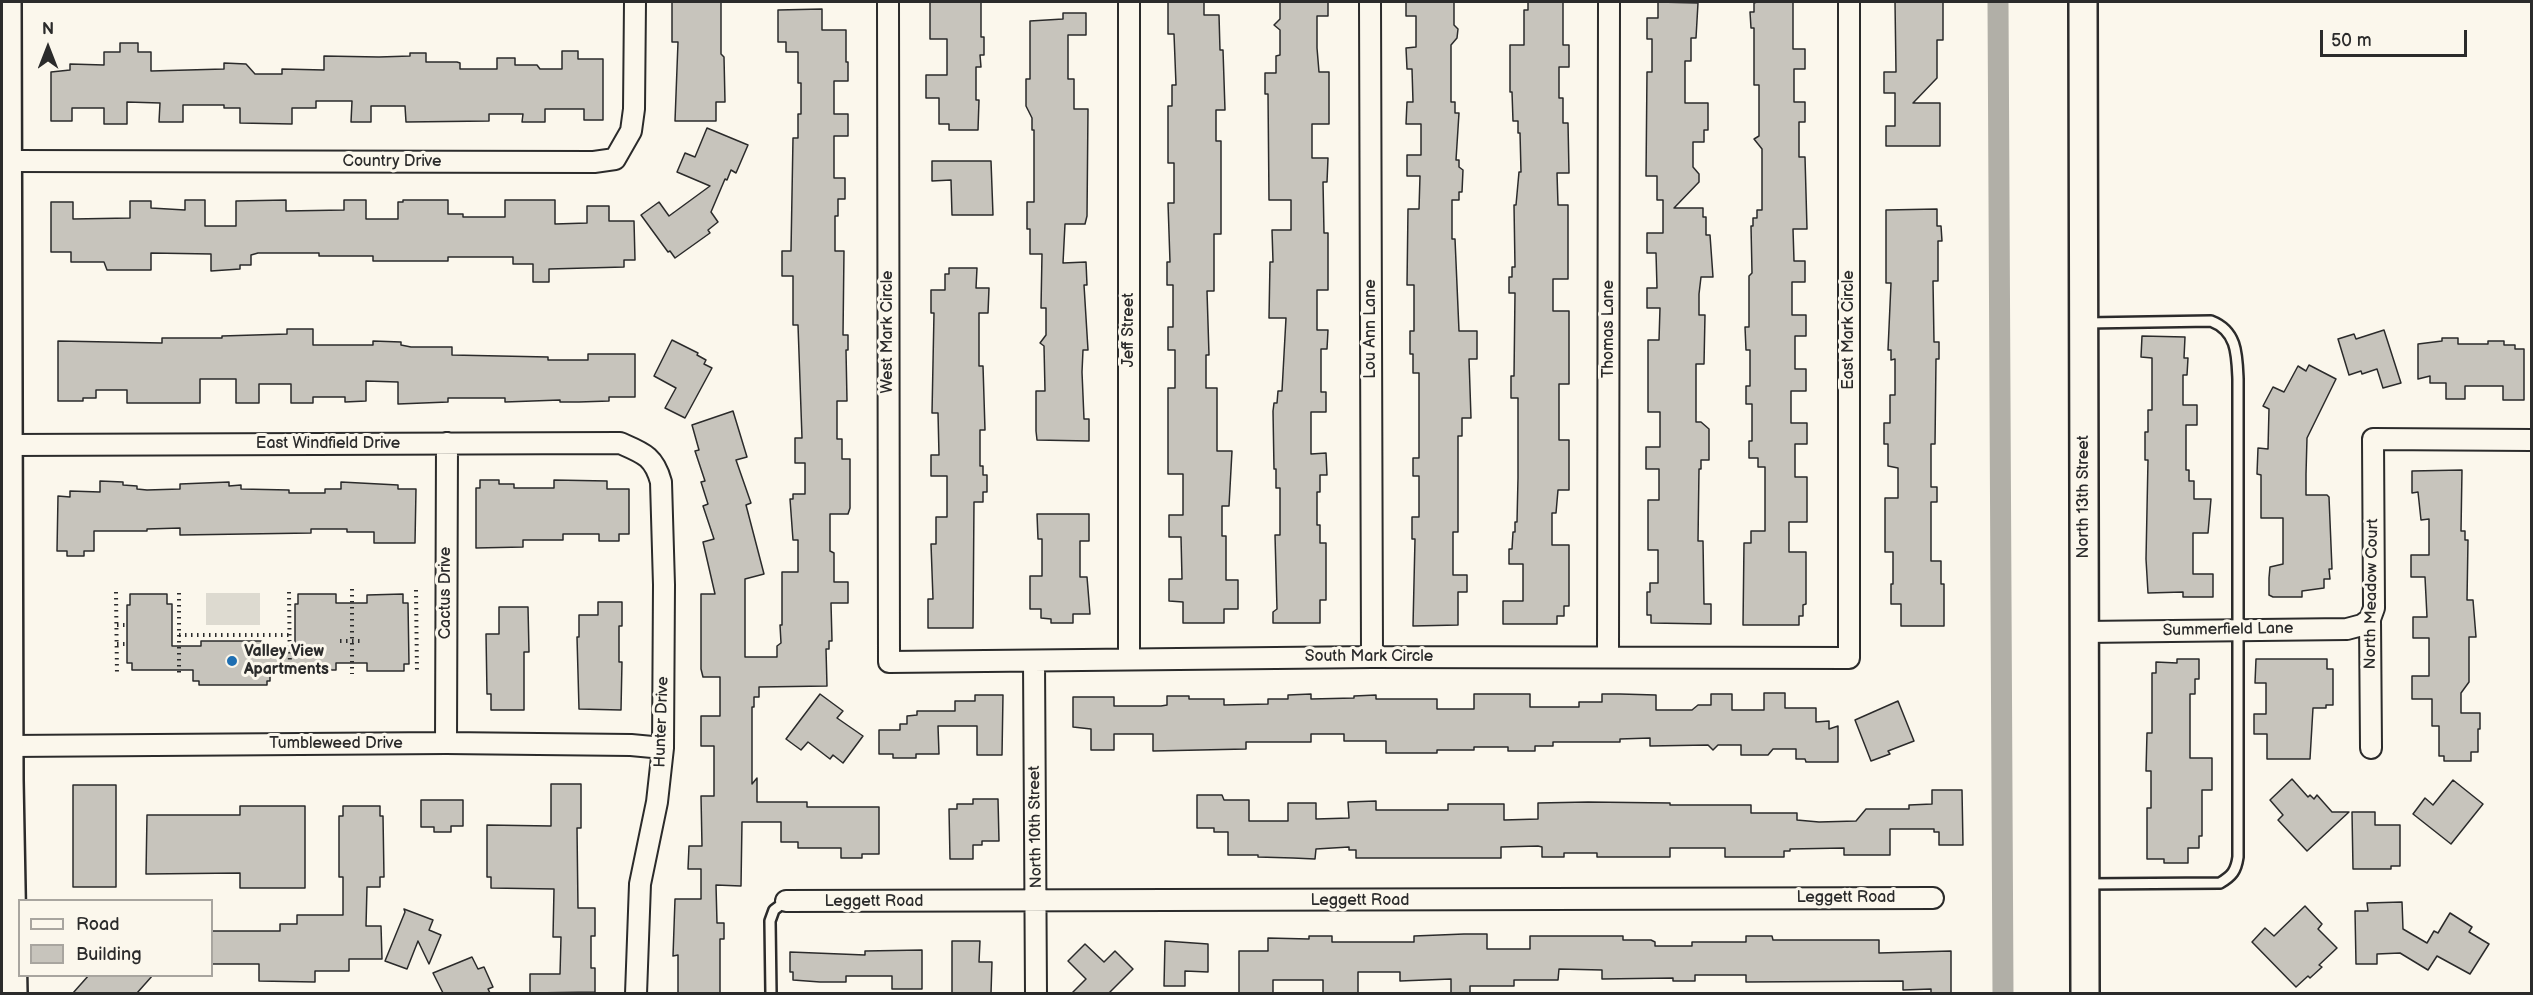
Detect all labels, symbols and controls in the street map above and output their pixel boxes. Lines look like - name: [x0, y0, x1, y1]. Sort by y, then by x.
- north arrow: [18, 18, 78, 78]
- scale bar: [2323, 18, 2470, 56]
- text: N: [42, 20, 54, 39]
- text: 50 m: [2331, 30, 2372, 51]
- street label: Country Drive: [343, 152, 441, 172]
- street label: West Mark Circle: [878, 270, 898, 394]
- street label: East Mark Circle: [1839, 270, 1859, 390]
- street label: Lou Ann Lane: [1361, 279, 1381, 379]
- street label: Thomas Lane: [1599, 280, 1619, 378]
- street label: Jeff Street: [1119, 293, 1139, 367]
- street label: East Windfield Drive: [256, 434, 400, 454]
- street label: North 13th Street: [2074, 435, 2094, 559]
- street label: North Meadow Court: [2361, 518, 2383, 670]
- street label: Cactus Drive: [436, 547, 456, 639]
- street label: Summerfield Lane: [2162, 619, 2294, 641]
- place label: Valley View Apartments: [244, 642, 329, 680]
- street label: South Mark Circle: [1305, 647, 1433, 667]
- marker: Valley View Apartments: [225, 654, 239, 668]
- street label: Hunter Drive: [651, 676, 673, 768]
- street label: Tumbleweed Drive: [269, 734, 403, 754]
- street label: North 10th Street: [1025, 765, 1047, 889]
- street label: Leggett Road: [1796, 888, 1896, 908]
- street label: Leggett Road: [1310, 891, 1410, 911]
- street label: Leggett Road: [824, 892, 924, 912]
- legend: [18, 899, 213, 977]
- text: Road: [76, 914, 120, 935]
- text: Building: [76, 944, 142, 965]

